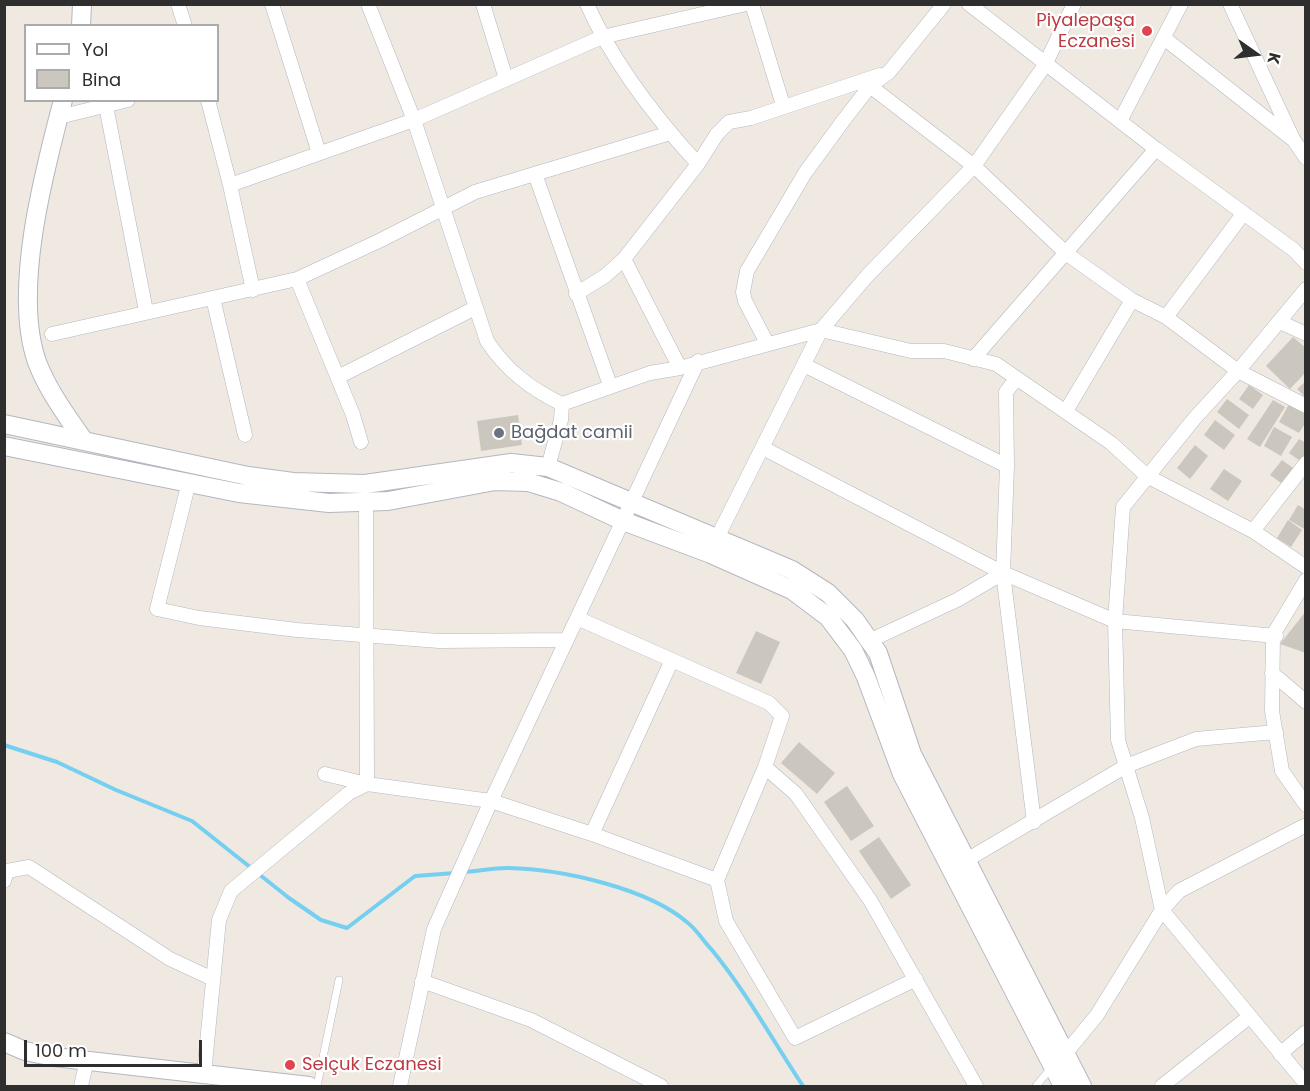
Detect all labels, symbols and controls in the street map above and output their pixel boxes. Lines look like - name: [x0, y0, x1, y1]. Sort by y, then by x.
- place label: Piyalepaşa Eczanesi: [1036, 10, 1135, 52]
- legend: [24, 24, 219, 102]
- marker: Piyalepaşa Eczanesi: [1140, 24, 1154, 38]
- north arrow: [1226, 24, 1286, 84]
- text: Yol: [82, 37, 108, 62]
- text: K: [1261, 50, 1286, 67]
- text: Bina: [82, 67, 121, 92]
- place label: Bağdat camii: [511, 422, 633, 444]
- marker: Bağdat camii: [492, 426, 506, 440]
- scale bar: [27, 1028, 206, 1066]
- text: 100 m: [35, 1038, 87, 1063]
- place label: Selçuk Eczanesi: [302, 1054, 442, 1076]
- marker: Selçuk Eczanesi: [283, 1058, 297, 1072]

